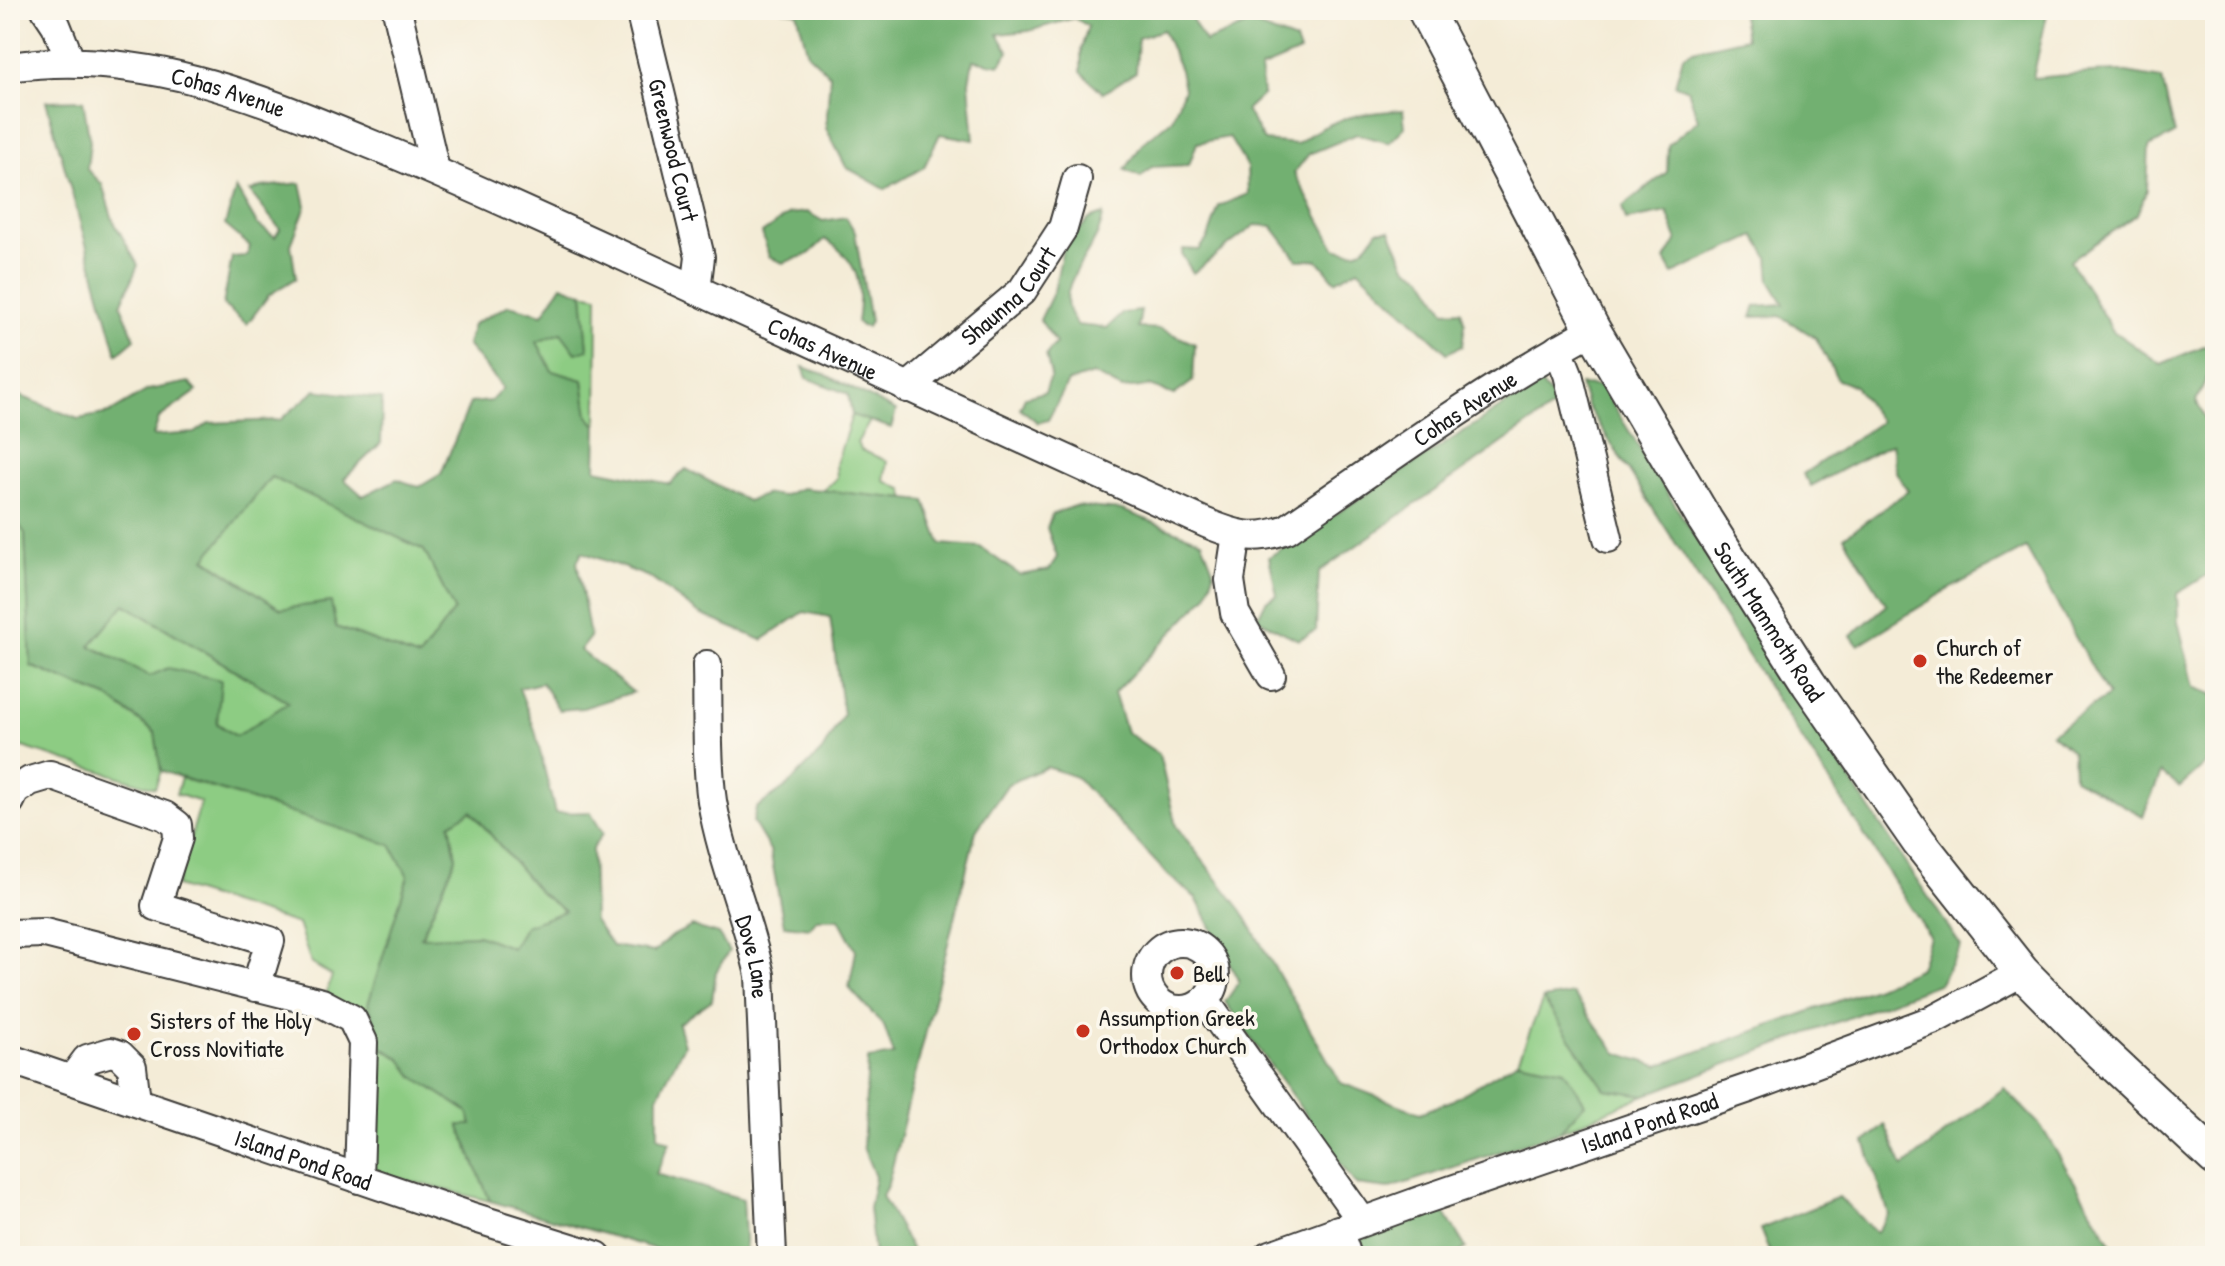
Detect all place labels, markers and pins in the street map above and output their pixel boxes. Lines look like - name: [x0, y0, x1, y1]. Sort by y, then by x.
- place label: Church of the Redeemer: [1936, 631, 2053, 691]
- marker: Church of the Redeemer: [1911, 652, 1929, 670]
- place label: Bell: [1193, 957, 1226, 989]
- marker: Bell: [1168, 964, 1186, 982]
- place label: Assumption Greek Orthodox Church: [1099, 1001, 1255, 1061]
- place label: Sisters of the Holy Cross Novitiate: [150, 1004, 312, 1064]
- marker: Assumption Greek Orthodox Church: [1074, 1022, 1092, 1040]
- marker: Sisters of the Holy Cross Novitiate: [125, 1025, 143, 1043]

